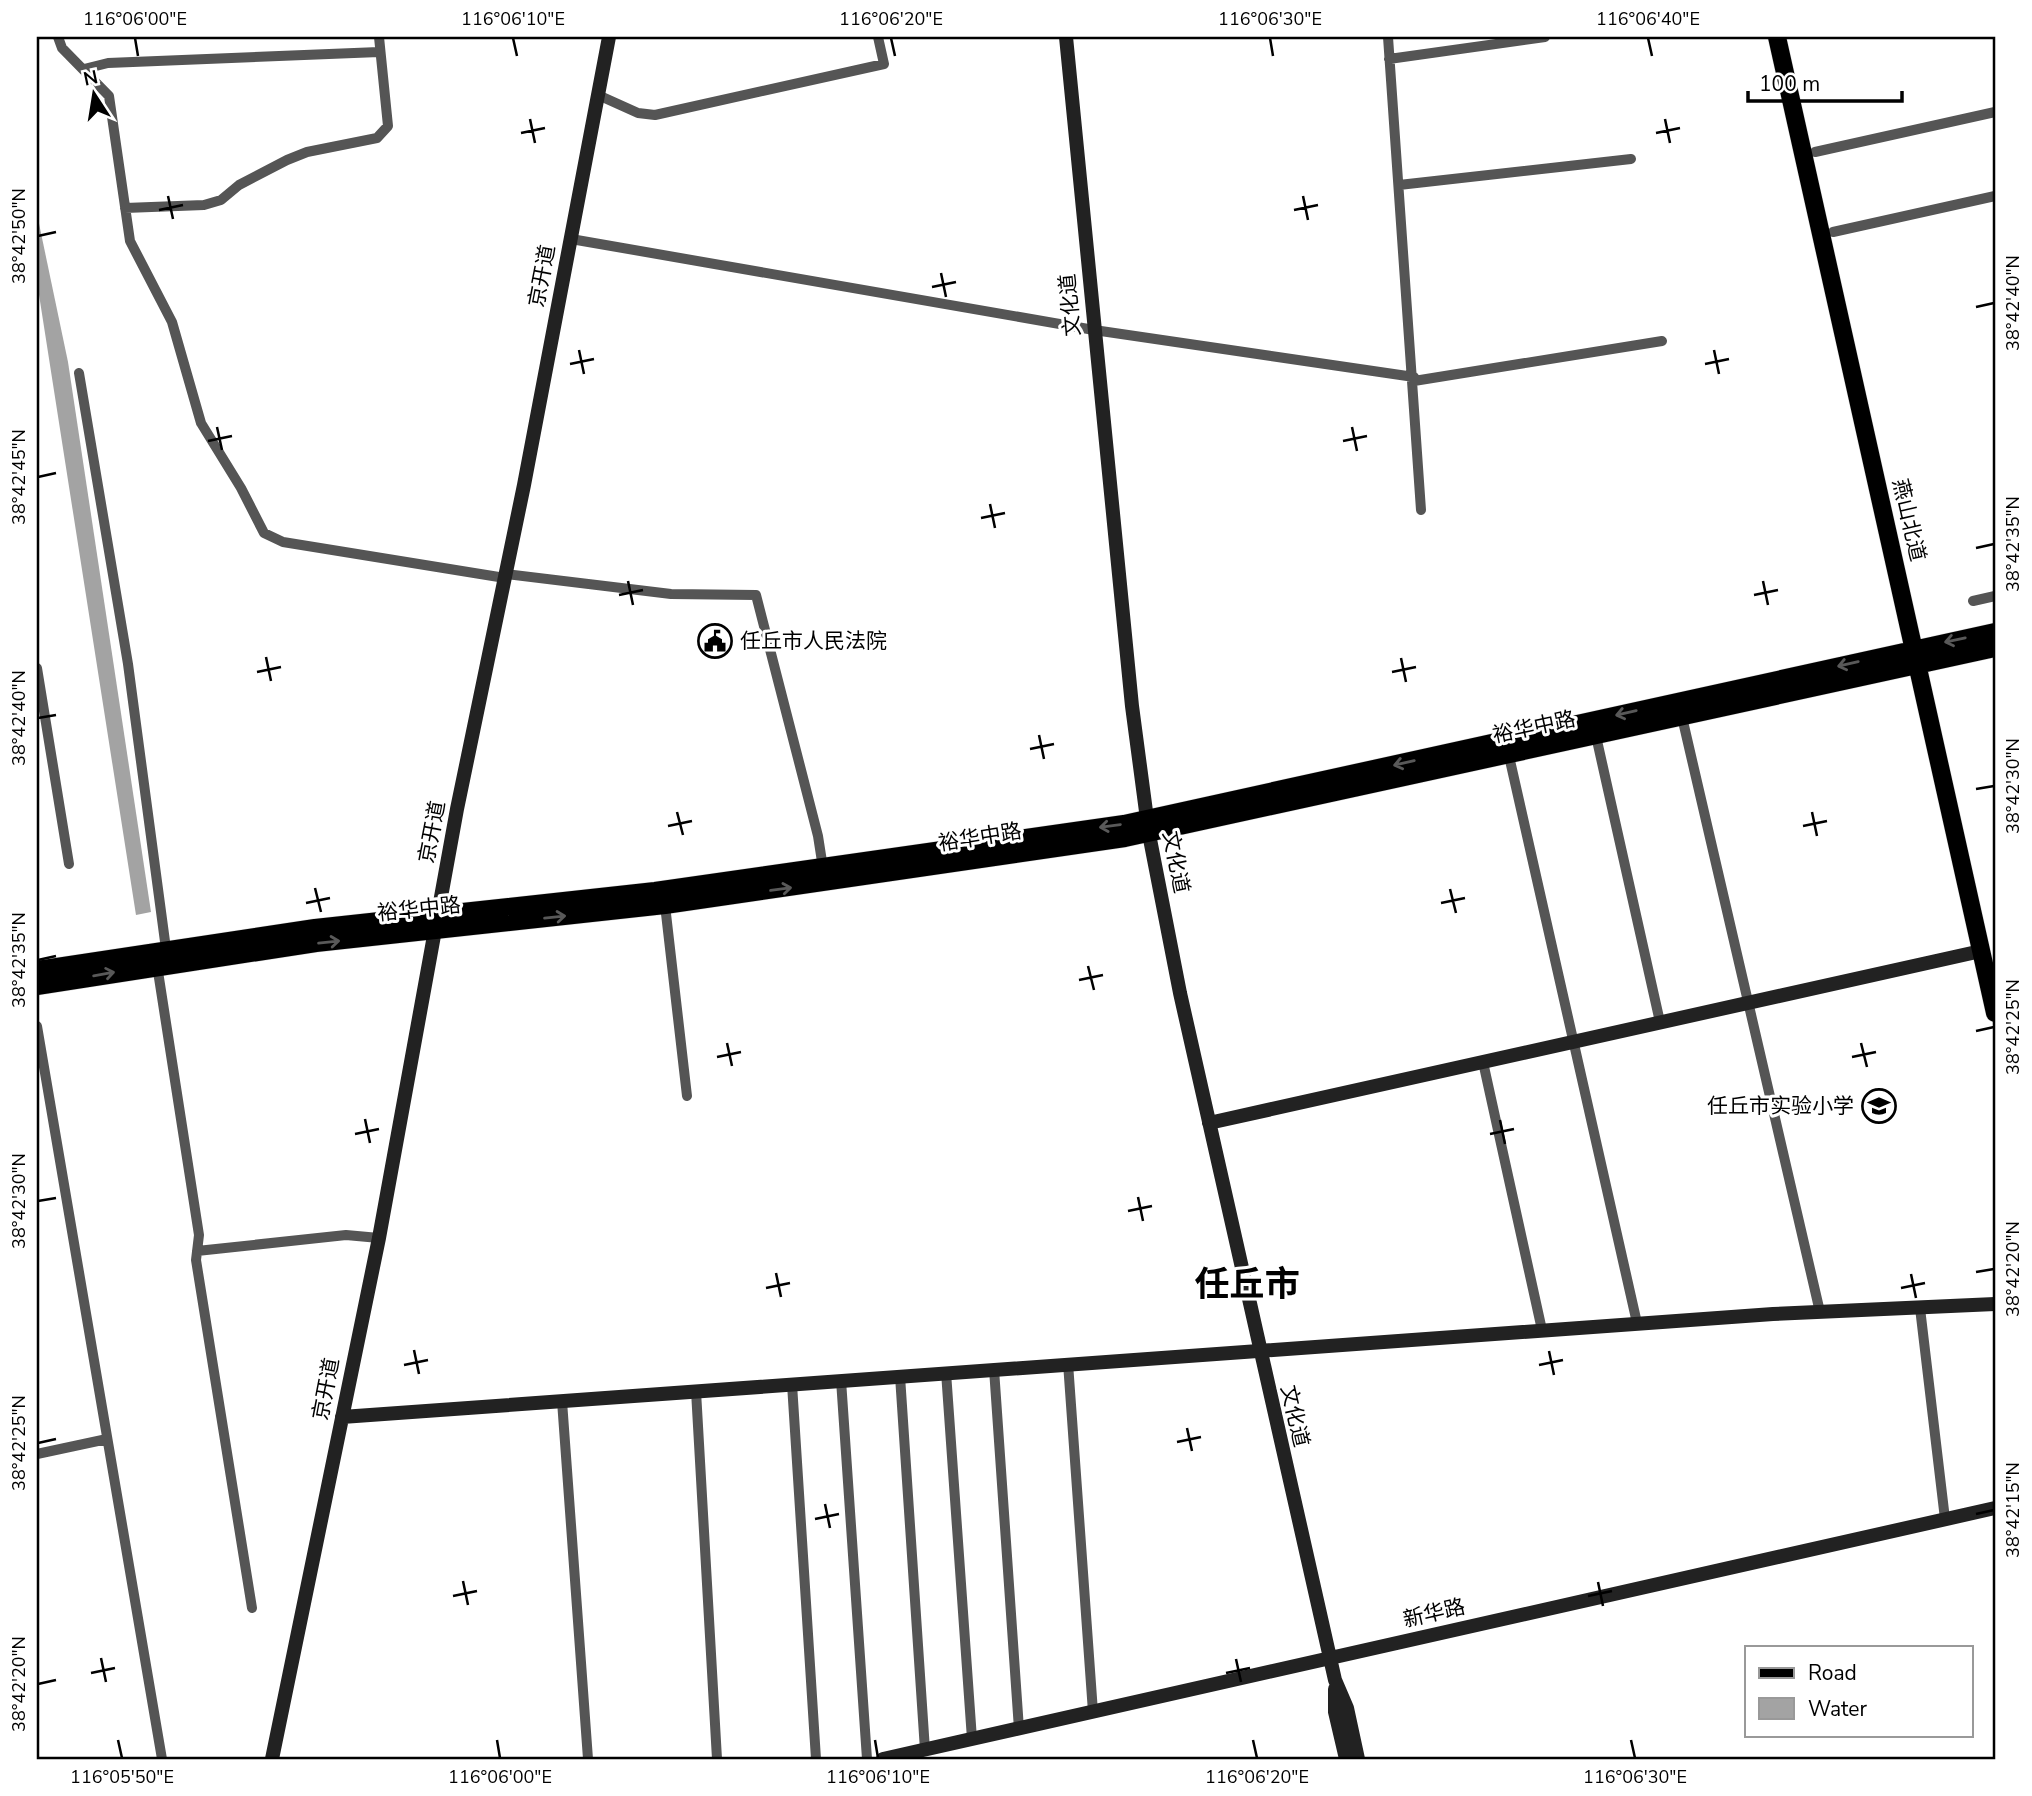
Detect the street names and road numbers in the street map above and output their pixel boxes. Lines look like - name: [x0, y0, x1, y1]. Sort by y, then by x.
- street label: 京开道: [522, 242, 562, 310]
- street label: 文化道: [1053, 272, 1087, 338]
- street label: 燕山北道: [1886, 476, 1932, 564]
- street label: 裕华中路: [1490, 705, 1578, 749]
- street label: 京开道: [412, 798, 452, 866]
- street label: 裕华中路: [936, 817, 1024, 857]
- street label: 文化道: [1156, 828, 1196, 896]
- street label: 裕华中路: [376, 891, 462, 927]
- street label: 京开道: [306, 1355, 346, 1423]
- street label: 文化道: [1274, 1382, 1316, 1450]
- street label: 新华路: [1400, 1592, 1468, 1634]

